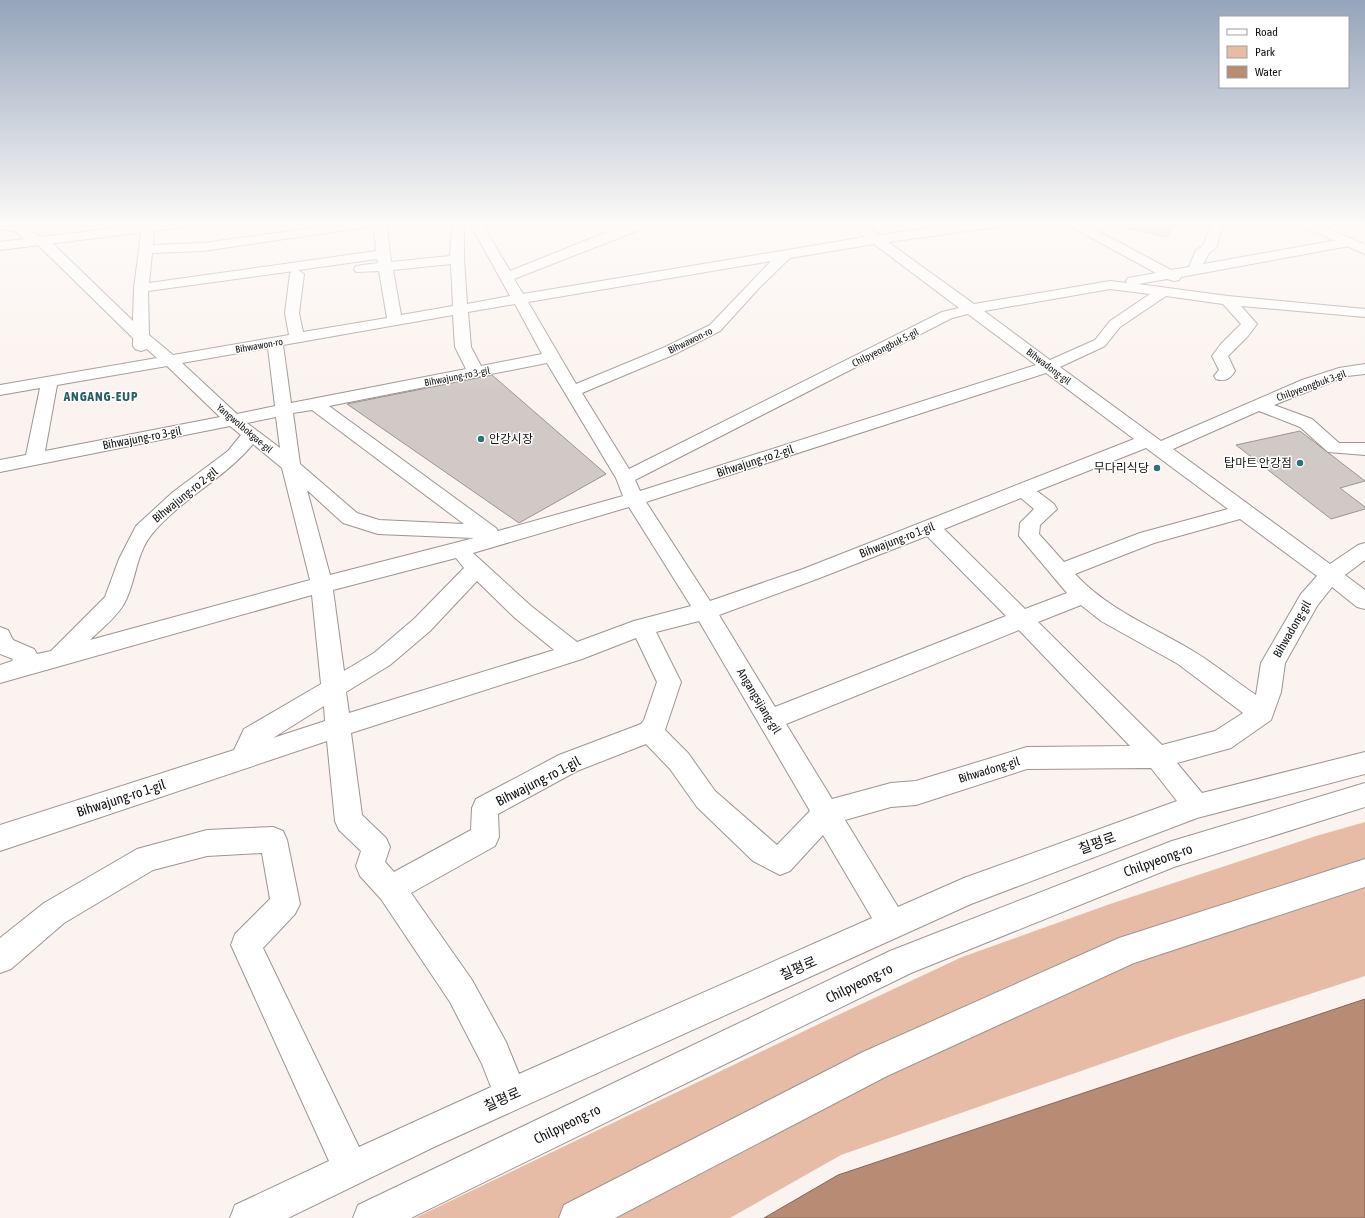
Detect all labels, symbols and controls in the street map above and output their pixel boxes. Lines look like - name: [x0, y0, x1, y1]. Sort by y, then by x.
- legend: [1219, 16, 1349, 88]
- text: Road: [1255, 25, 1278, 39]
- text: Park: [1255, 45, 1276, 59]
- text: Water: [1255, 65, 1282, 79]
- street label: Bihwawon-ro: [666, 325, 714, 356]
- street label: Chilpyeongbuk 5-gil: [850, 326, 921, 369]
- street label: Bihwawon-ro: [235, 336, 284, 355]
- street label: Bihwadong-gil: [1024, 346, 1073, 387]
- street label: Bihwajung-ro 3-gil: [423, 365, 491, 388]
- street label: Chilpyeongbuk 3-gil: [1275, 368, 1348, 403]
- district label: ANGANG-EUP: [63, 389, 138, 404]
- street label: Yangwolbokgae-gil: [214, 402, 275, 455]
- street label: Bihwajung-ro 3-gil: [101, 423, 183, 453]
- place label: 안강시장: [489, 432, 533, 446]
- marker: 안강시장: [476, 434, 486, 444]
- street label: Bihwajung-ro 2-gil: [715, 442, 796, 480]
- place label: 탑마트 안강점: [1224, 456, 1292, 470]
- marker: 탑마트 안강점: [1295, 458, 1305, 468]
- place label: 무다리식당: [1094, 461, 1149, 475]
- marker: 무다리식당: [1152, 463, 1162, 473]
- street label: Bihwajung-ro 2-gil: [150, 464, 221, 526]
- street label: Bihwajung-ro 1-gil: [857, 519, 937, 561]
- street label: Bihwadong-gil: [1270, 597, 1314, 660]
- street label: Angangsijang-gil: [734, 666, 784, 737]
- street label: Bihwajung-ro 1-gil: [493, 753, 583, 809]
- street label: Bihwadong-gil: [957, 754, 1022, 786]
- street label: Bihwajung-ro 1-gil: [74, 776, 168, 820]
- street label: 칠평로: [1076, 829, 1118, 857]
- street label: Chilpyeong-ro: [1121, 840, 1195, 880]
- street label: 칠평로: [777, 953, 819, 983]
- street label: Chilpyeong-ro: [823, 960, 895, 1006]
- street label: 칠평로: [481, 1084, 523, 1114]
- street label: Chilpyeong-ro: [531, 1101, 603, 1147]

